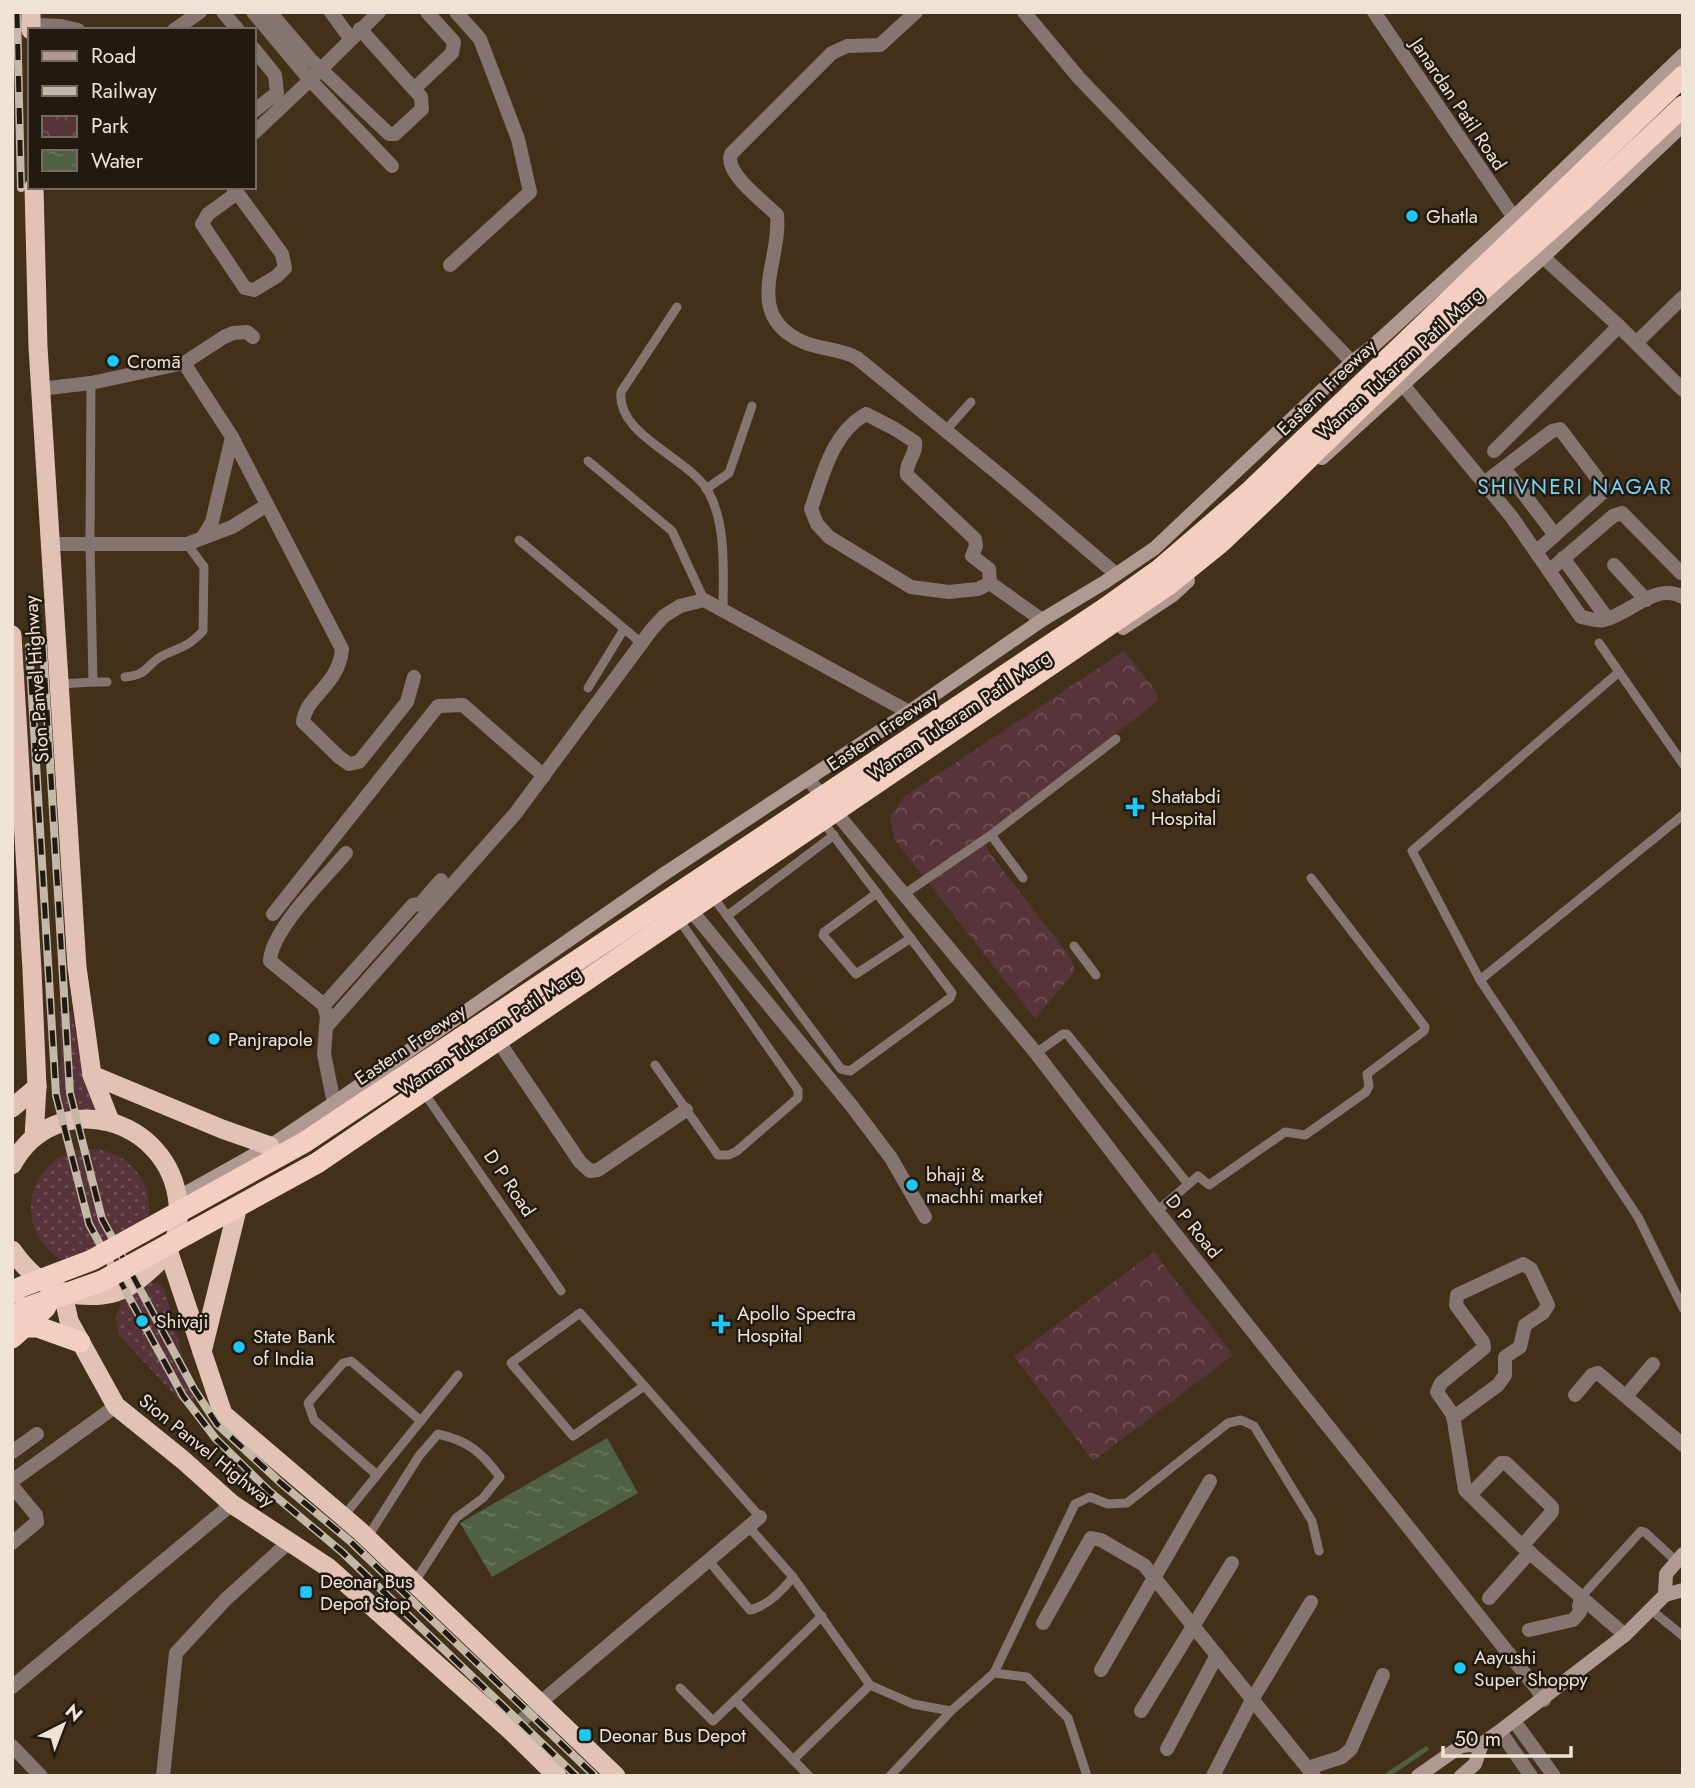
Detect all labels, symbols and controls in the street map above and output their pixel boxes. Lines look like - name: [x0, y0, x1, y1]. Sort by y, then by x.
- legend: [28, 28, 256, 189]
- street label: Janardan Patil Road: [1403, 30, 1513, 176]
- text: Road: [91, 41, 136, 71]
- text: Railway: [91, 76, 157, 106]
- text: Park: [91, 111, 129, 141]
- text: Water: [91, 146, 144, 176]
- place label: Ghatla: [1426, 203, 1478, 230]
- marker: Ghatla: [1404, 208, 1420, 224]
- street label: Waman Tukaram Patil Marg: [1310, 281, 1489, 446]
- street label: Eastern Freeway: [1271, 332, 1382, 442]
- place label: Cromā: [127, 348, 181, 375]
- marker: Cromā: [105, 353, 121, 369]
- district label: SHIVNERI NAGAR: [1477, 472, 1673, 502]
- street label: Sion Panvel Highway: [17, 594, 56, 764]
- street label: Waman Tukaram Patil Marg: [862, 644, 1057, 787]
- street label: Eastern Freeway: [821, 683, 944, 778]
- place label: Shatabdi Hospital: [1151, 783, 1221, 832]
- marker: Shatabdi Hospital: [1125, 797, 1145, 817]
- street label: Waman Tukaram Patil Marg: [392, 960, 587, 1103]
- street label: Eastern Freeway: [349, 997, 472, 1092]
- place label: Panjrapole: [228, 1026, 313, 1053]
- marker: Panjrapole: [206, 1031, 222, 1047]
- street label: D P Road: [477, 1144, 542, 1222]
- place label: bhaji & machhi market: [926, 1161, 1043, 1210]
- marker: bhaji & machhi market: [904, 1177, 920, 1193]
- street label: D P Road: [1159, 1188, 1228, 1264]
- place label: Apollo Spectra Hospital: [737, 1300, 856, 1349]
- place label: Shivaji: [156, 1308, 209, 1335]
- marker: Shivaji: [134, 1313, 150, 1329]
- marker: Apollo Spectra Hospital: [711, 1314, 731, 1334]
- place label: State Bank of India: [253, 1323, 336, 1372]
- marker: State Bank of India: [231, 1339, 247, 1355]
- street label: Sion Panvel Highway: [133, 1387, 281, 1514]
- place label: Deonar Bus Depot Stop: [320, 1568, 413, 1617]
- marker: Deonar Bus Depot Stop: [298, 1584, 314, 1600]
- place label: Aayushi Super Shoppy: [1474, 1644, 1588, 1693]
- marker: Aayushi Super Shoppy: [1452, 1660, 1468, 1676]
- north arrow: [28, 1690, 98, 1760]
- text: N: [59, 1698, 89, 1728]
- scale bar: [1443, 1714, 1571, 1758]
- place label: Deonar Bus Depot: [599, 1722, 746, 1749]
- text: 50 m: [1454, 1724, 1501, 1754]
- marker: Deonar Bus Depot: [577, 1727, 593, 1743]

